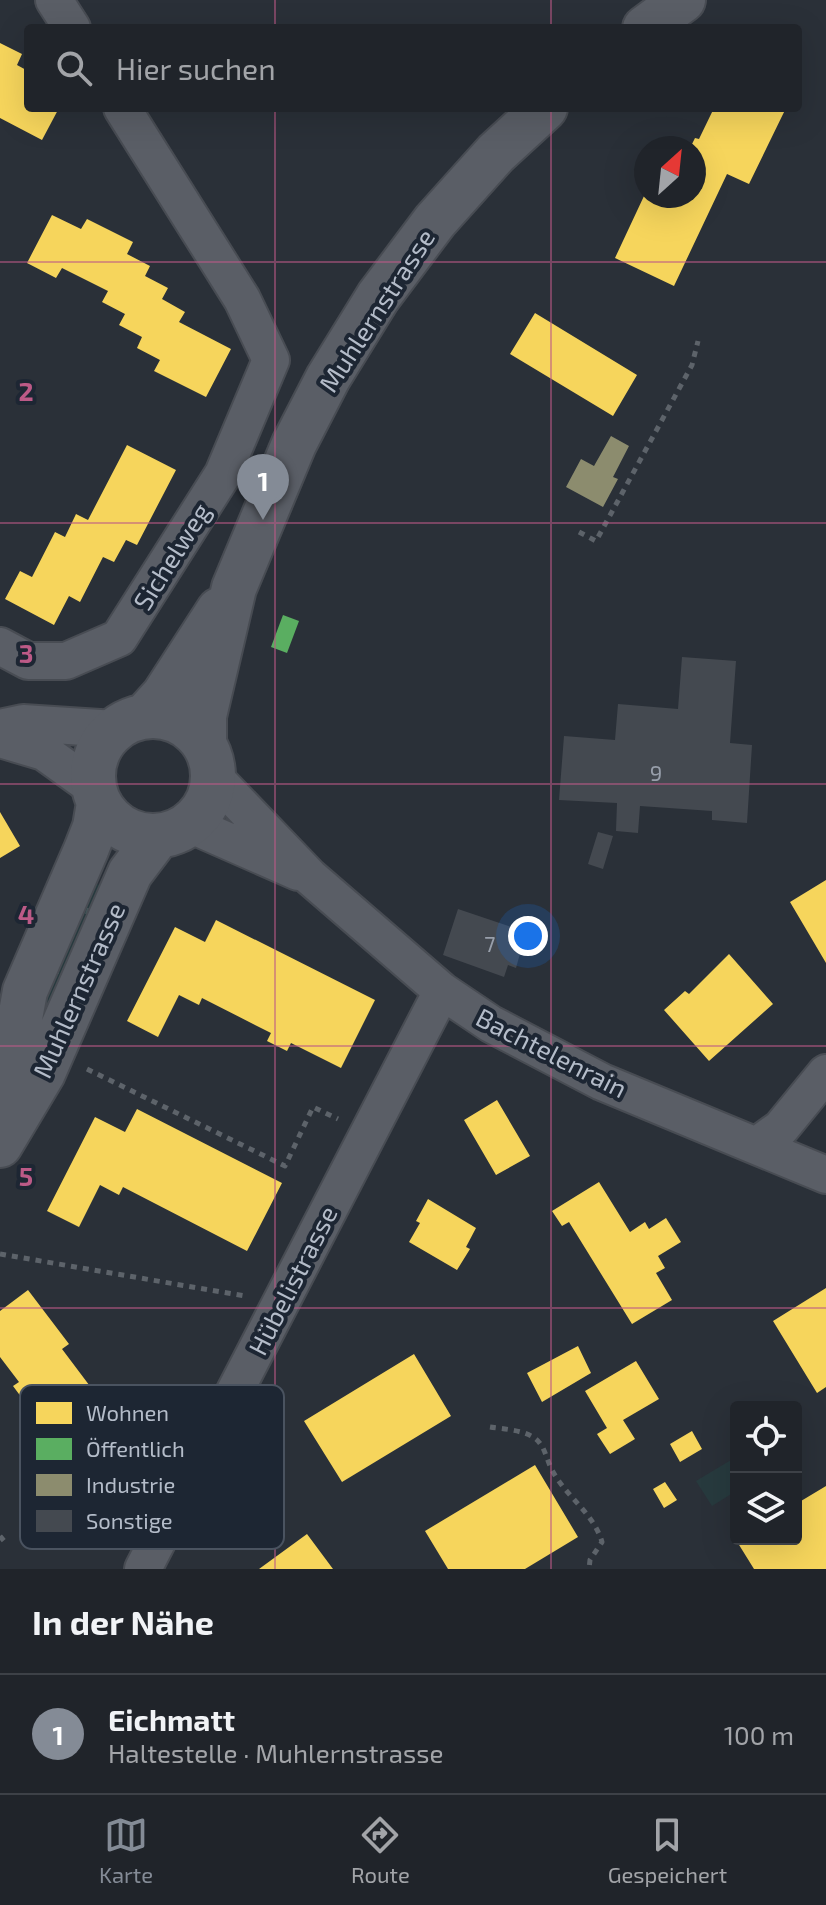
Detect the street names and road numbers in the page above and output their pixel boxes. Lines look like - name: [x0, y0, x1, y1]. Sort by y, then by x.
- street label: Muhlernstrasse: [312, 223, 440, 397]
- street label: Sichelweg: [126, 497, 216, 615]
- street label: Muhlernstrasse: [26, 898, 130, 1082]
- street label: Bachtelenrain: [471, 1001, 633, 1103]
- street label: Hübelistrasse: [241, 1200, 343, 1360]

